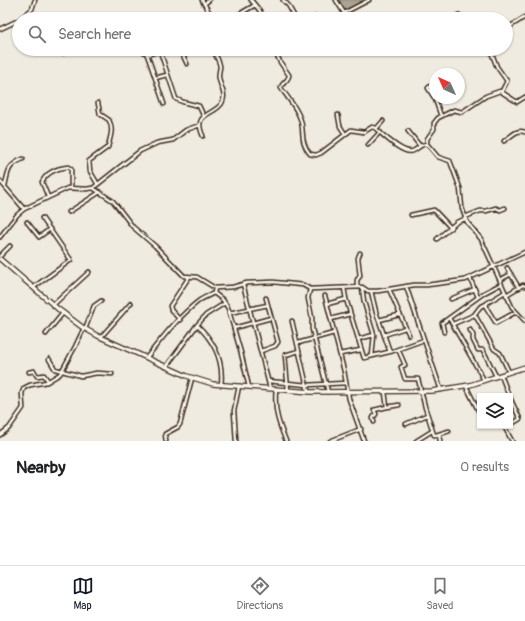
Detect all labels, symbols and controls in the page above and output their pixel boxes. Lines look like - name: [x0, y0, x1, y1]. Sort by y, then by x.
- search box: [12, 12, 513, 56]
- icon: search: [26, 23, 48, 45]
- text: Search here: [58, 25, 131, 44]
- north arrow: [429, 68, 465, 104]
- map controls: [477, 393, 513, 429]
- button: layers: [477, 393, 513, 429]
- text: Nearby: [16, 457, 65, 478]
- text: 0 results: [460, 459, 509, 475]
- tab: Map: [72, 575, 94, 612]
- tab: Directions: [237, 575, 283, 612]
- tab: Saved: [426, 575, 453, 612]

